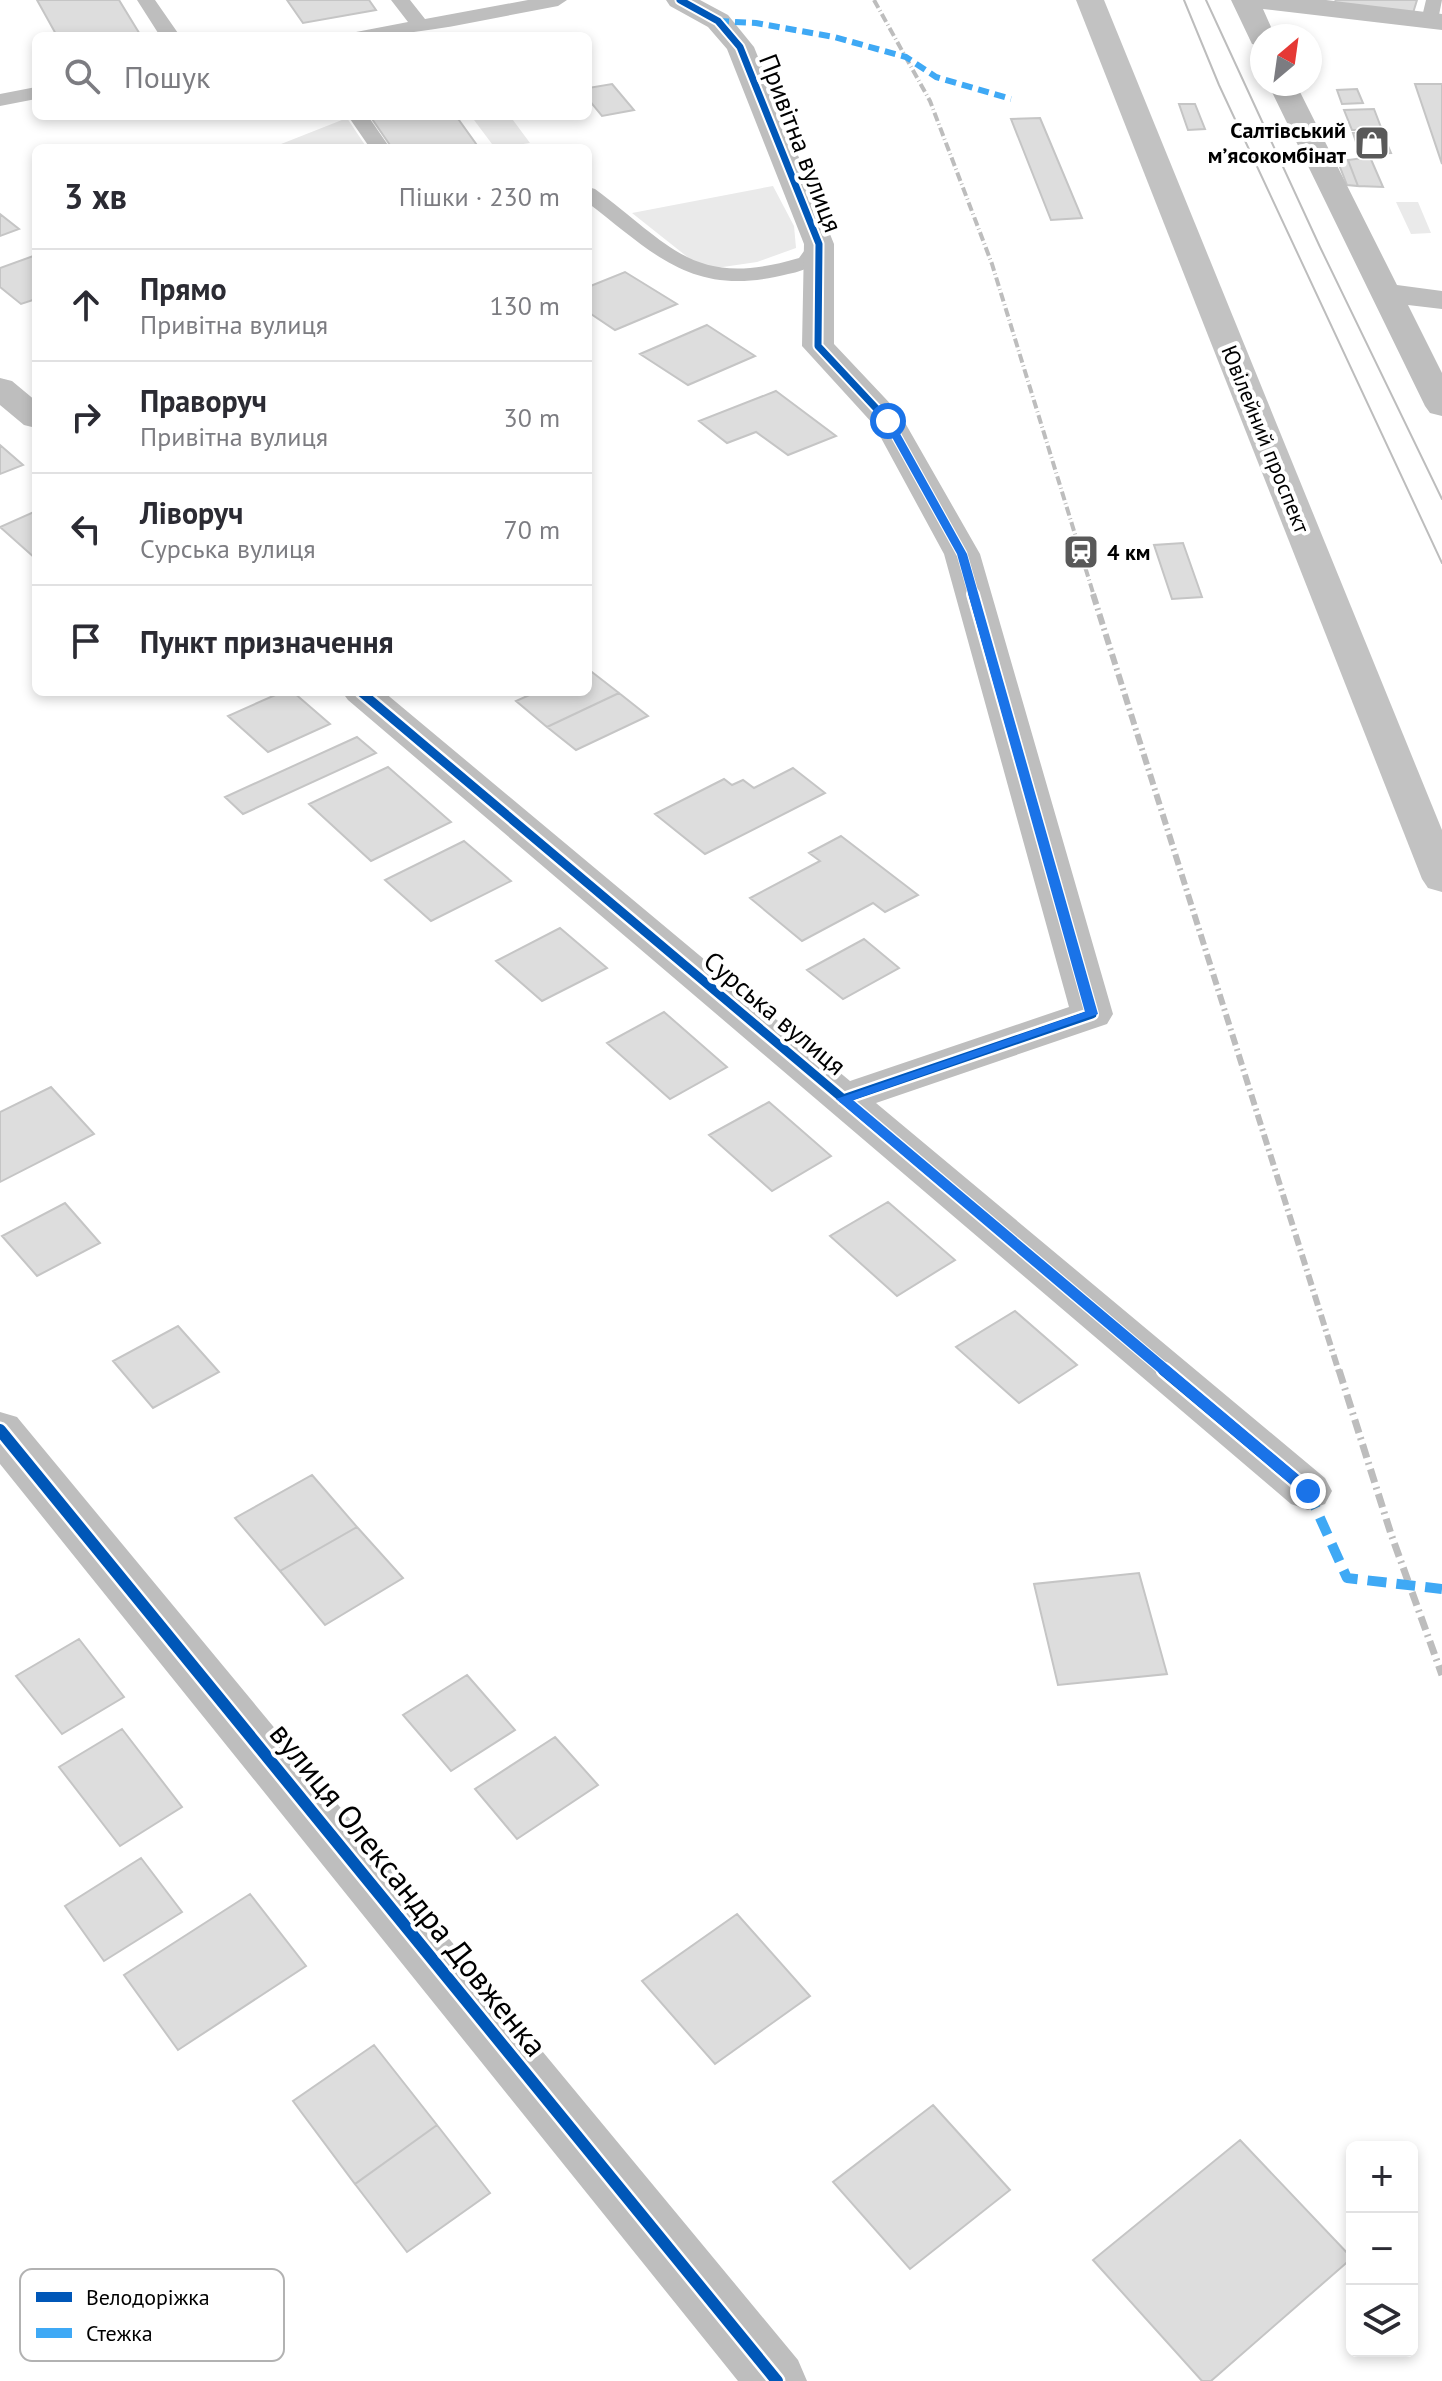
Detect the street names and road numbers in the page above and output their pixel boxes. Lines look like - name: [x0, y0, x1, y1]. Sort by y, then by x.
- street label: Привітна вулиця: [752, 49, 850, 237]
- street label: Ювілейний проспект: [1216, 341, 1317, 537]
- street label: Сурська вулиця: [697, 944, 853, 1082]
- street label: вулиця Олександра Довженка: [261, 1713, 557, 2065]

